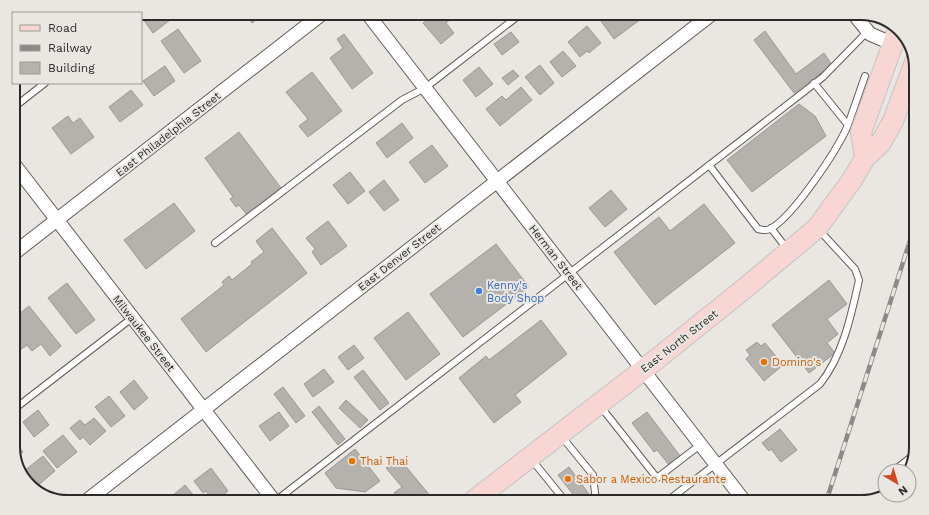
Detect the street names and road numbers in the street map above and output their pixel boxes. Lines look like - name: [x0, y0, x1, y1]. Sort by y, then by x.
- street label: East Philadelphia Street: [113, 89, 224, 179]
- street label: East Denver Street: [355, 221, 444, 294]
- street label: Herman Street: [526, 222, 585, 293]
- street label: Milwaukee Street: [110, 293, 178, 374]
- street label: East North Street: [638, 307, 721, 376]

